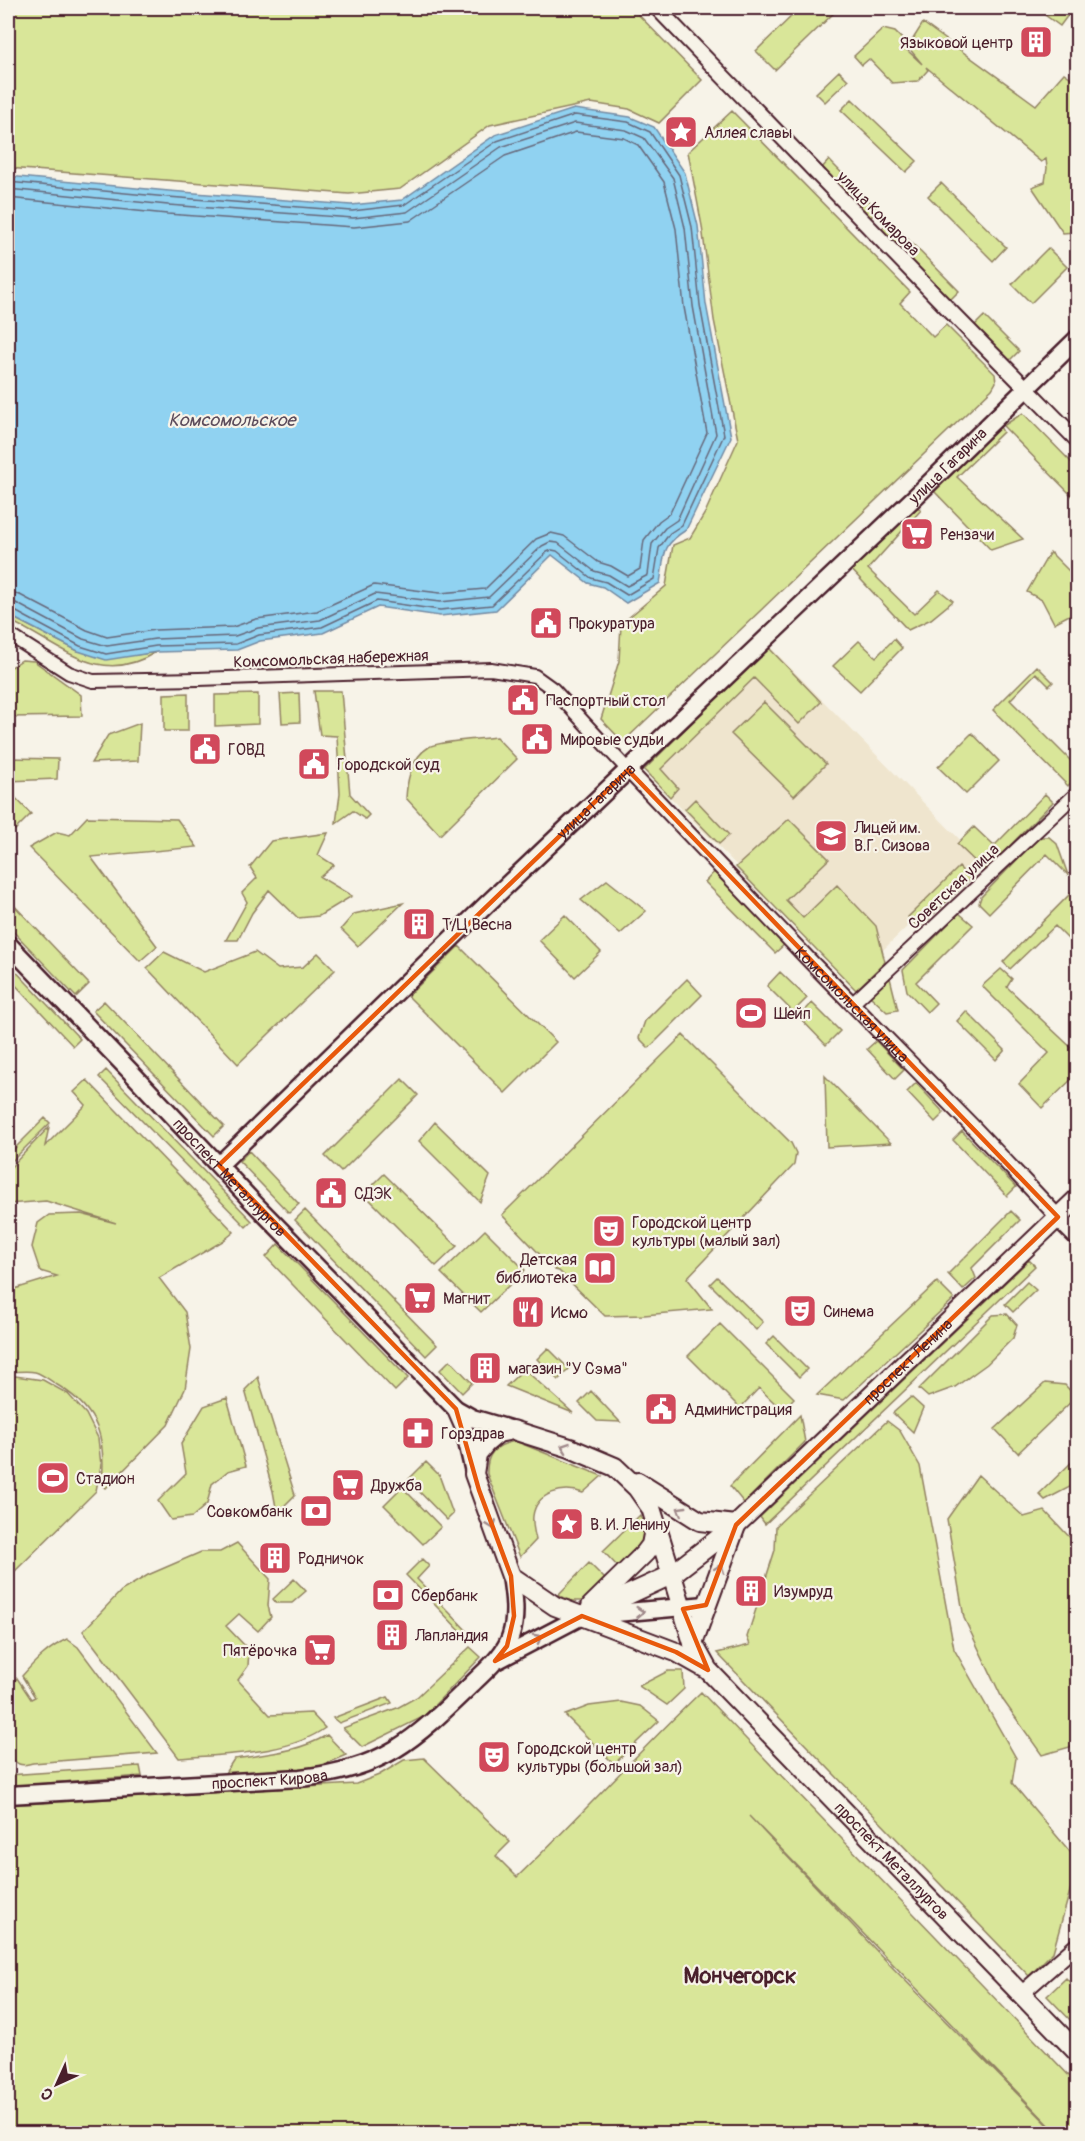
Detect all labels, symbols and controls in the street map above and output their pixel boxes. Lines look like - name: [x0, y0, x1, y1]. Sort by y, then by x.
- building icon: Языковой центр: [1018, 24, 1054, 60]
- place label: Языковой центр: [900, 33, 1013, 53]
- place icon: Аллея славы: [663, 114, 699, 150]
- place label: Аллея славы: [704, 123, 792, 143]
- street label: улица Комарова: [832, 166, 924, 260]
- water label: Комсомольское: [169, 409, 298, 432]
- street label: улица Гагарина: [904, 423, 991, 509]
- supermarket icon: Рензачи: [899, 516, 935, 552]
- place label: Рензачи: [940, 525, 994, 545]
- public building icon: Прокуратура: [528, 605, 564, 641]
- place label: Прокуратура: [569, 614, 655, 634]
- street label: Комсомольская набережная: [233, 646, 429, 672]
- public building icon: Паспортный стол: [505, 682, 541, 718]
- place label: Паспортный стол: [546, 691, 666, 711]
- public building icon: Мировые судьи: [519, 721, 555, 757]
- place label: Мировые судьи: [560, 730, 663, 750]
- public building icon: ГОВД: [187, 731, 223, 767]
- place label: ГОВД: [228, 740, 265, 760]
- public building icon: Городской суд: [296, 746, 332, 782]
- place label: Городской суд: [337, 755, 440, 775]
- street label: улица Гагарина: [552, 759, 640, 844]
- school or university icon: Лицей им. В.Г. Сизова: [813, 818, 849, 854]
- place label: Лицей им. В.Г. Сизова: [853, 818, 930, 856]
- street label: Советская улица: [904, 840, 1003, 934]
- building icon: Т/Ц Весна: [401, 906, 437, 942]
- place label: Т/Ц Весна: [442, 915, 512, 935]
- street label: Комсомольская улица: [790, 942, 913, 1067]
- sports icon: Шейп: [733, 995, 769, 1031]
- place label: Шейп: [774, 1004, 811, 1024]
- street label: проспект Металлургов: [168, 1114, 290, 1241]
- public building icon: СДЭК: [313, 1175, 349, 1211]
- place label: СДЭК: [354, 1184, 392, 1204]
- theatre icon: Городской центр культуры (малый зал): [591, 1213, 627, 1249]
- place label: Городской центр культуры (малый зал): [632, 1213, 781, 1251]
- place label: Детская библиотека: [496, 1250, 577, 1288]
- library icon: Детская библиотека: [582, 1250, 618, 1286]
- supermarket icon: Магнит: [402, 1280, 438, 1316]
- place label: Магнит: [443, 1289, 491, 1309]
- theatre icon: Синема: [782, 1293, 818, 1329]
- restaurant icon: Исмо: [510, 1294, 546, 1330]
- place label: Синема: [823, 1302, 874, 1322]
- place label: Исмо: [551, 1303, 588, 1323]
- street label: проспект Ленина: [859, 1315, 957, 1409]
- building icon: магазин "У Сэма": [467, 1350, 503, 1386]
- place label: магазин "У Сэма": [508, 1359, 628, 1379]
- public building icon: Администрация: [643, 1391, 679, 1427]
- place label: Администрация: [684, 1400, 792, 1420]
- pharmacy icon: Горздрав: [400, 1415, 436, 1451]
- place label: Горздрав: [441, 1424, 505, 1444]
- one-way arrow: [560, 1441, 571, 1454]
- sports icon: Стадион: [35, 1460, 71, 1496]
- supermarket icon: Дружба: [330, 1467, 366, 1503]
- place label: Стадион: [76, 1469, 135, 1489]
- place label: Дружба: [370, 1476, 422, 1496]
- bank icon: Совкомбанк: [298, 1493, 334, 1529]
- place label: Совкомбанк: [206, 1502, 293, 1522]
- one-way arrow: [677, 1505, 687, 1517]
- place icon: В. И. Ленину: [549, 1506, 585, 1542]
- place label: В. И. Ленину: [590, 1515, 670, 1535]
- one-way arrow: [485, 1519, 497, 1530]
- building icon: Родничок: [257, 1540, 293, 1576]
- place label: Родничок: [298, 1549, 364, 1569]
- one-way arrow: [713, 1563, 725, 1574]
- building icon: Изумруд: [733, 1573, 769, 1609]
- bank icon: Сбербанк: [370, 1577, 406, 1613]
- place label: Изумруд: [774, 1582, 833, 1602]
- place label: Сбербанк: [411, 1586, 478, 1606]
- one-way arrow: [636, 1605, 645, 1618]
- building icon: Лапландия: [374, 1617, 410, 1653]
- place label: Лапландия: [414, 1626, 488, 1646]
- supermarket icon: Пятёрочка: [302, 1632, 338, 1668]
- one-way arrow: [532, 1634, 542, 1645]
- place label: Пятёрочка: [223, 1641, 297, 1661]
- theatre icon: Городской центр культуры (большой зал): [476, 1739, 512, 1775]
- place label: Городской центр культуры (большой зал): [517, 1739, 683, 1777]
- street label: проспект Кирова: [211, 1765, 329, 1794]
- street label: проспект Металлургов: [830, 1798, 953, 1924]
- district label: Мончегорск: [684, 1962, 796, 1990]
- north arrow: [27, 2054, 87, 2114]
- text: С: [36, 2083, 58, 2104]

